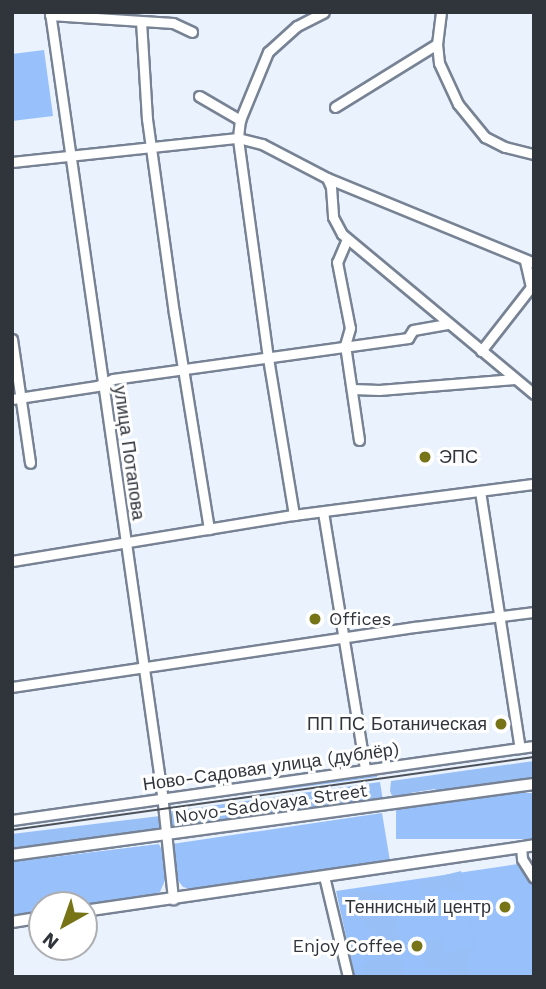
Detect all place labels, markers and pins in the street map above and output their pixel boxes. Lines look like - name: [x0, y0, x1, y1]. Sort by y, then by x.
- place label: ЭПС: [439, 446, 478, 468]
- marker: ЭПС: [417, 449, 433, 465]
- place label: Offices: [329, 608, 391, 630]
- marker: Offices: [307, 611, 323, 627]
- place label: ПП ПС Ботаническая: [307, 713, 487, 735]
- marker: ПП ПС Ботаническая: [493, 716, 509, 732]
- place label: Теннисный центр: [345, 896, 491, 918]
- marker: Теннисный центр: [497, 899, 513, 915]
- place label: Enjoy Coffee: [292, 935, 403, 957]
- marker: Enjoy Coffee: [409, 938, 425, 954]

